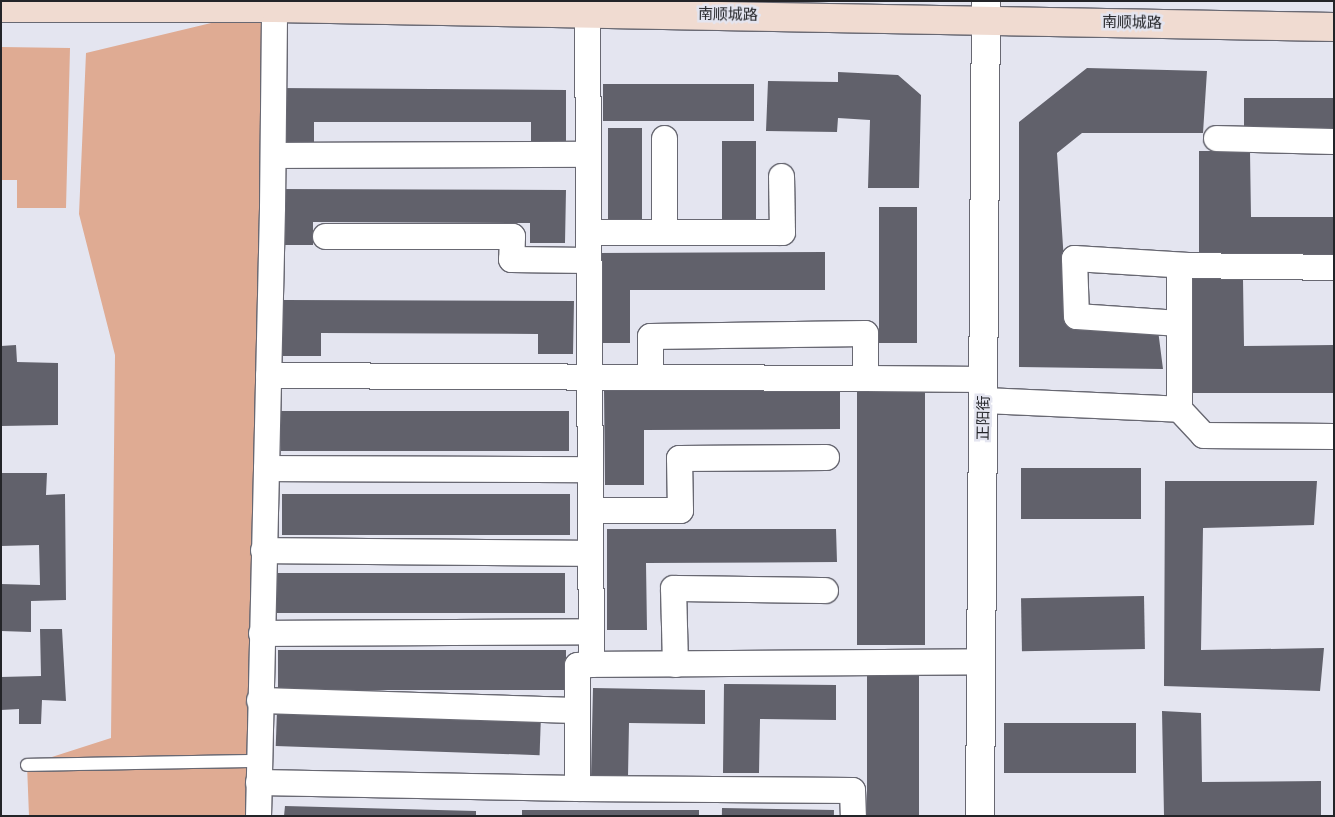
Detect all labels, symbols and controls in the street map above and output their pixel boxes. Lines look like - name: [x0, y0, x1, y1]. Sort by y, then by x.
- street label: 南顺城路: [698, 5, 758, 25]
- street label: 南顺城路: [1102, 13, 1162, 33]
- street label: 正阳街: [975, 395, 993, 441]

